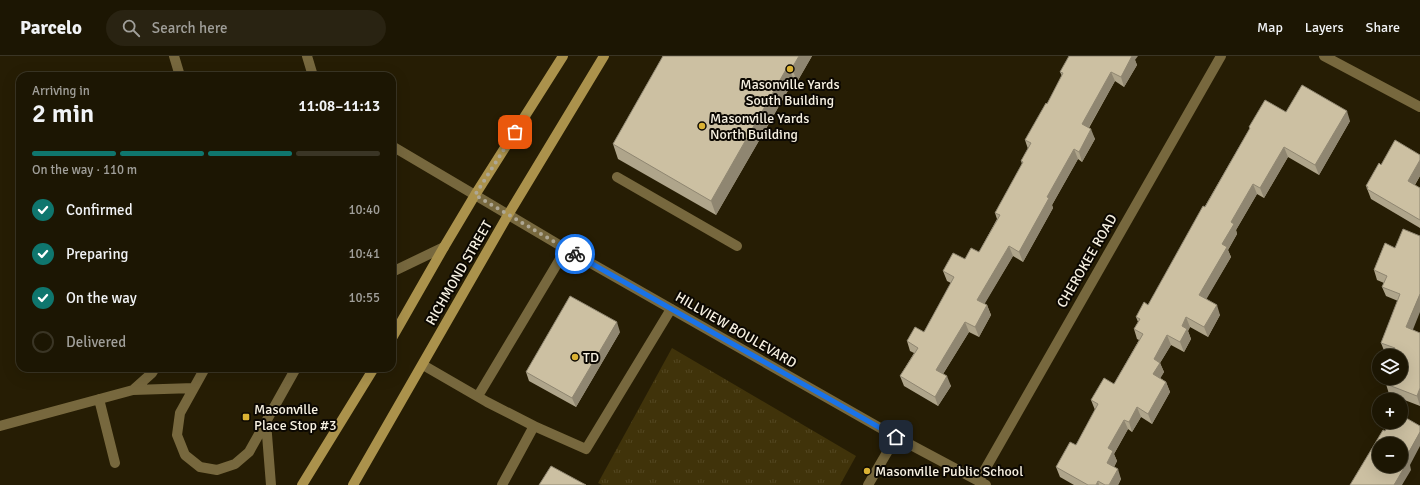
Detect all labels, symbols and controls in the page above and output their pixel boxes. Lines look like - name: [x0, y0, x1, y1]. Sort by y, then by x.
- search box: [106, 10, 386, 46]
- text: Parcelo: [20, 16, 82, 40]
- icon: search: [120, 17, 142, 39]
- text: Search here: [152, 19, 227, 37]
- text: Map: [1257, 19, 1283, 36]
- text: Layers: [1305, 19, 1344, 36]
- text: Share: [1366, 19, 1400, 36]
- marker: Masonville Yards South Building: [785, 64, 795, 74]
- place label: Masonville Yards South Building: [740, 76, 840, 109]
- text: Arriving in: [32, 83, 90, 99]
- text: 11:08–11:13: [299, 97, 380, 115]
- text: 2 min: [32, 98, 94, 130]
- place label: Masonville Yards North Building: [710, 110, 809, 143]
- pin: [498, 115, 532, 149]
- icon: bag: [504, 121, 526, 143]
- marker: Masonville Yards North Building: [697, 121, 707, 131]
- text: On the way · 110 m: [32, 162, 137, 178]
- icon: check: [32, 199, 54, 221]
- text: Confirmed: [66, 201, 133, 219]
- text: 10:40: [348, 202, 380, 218]
- street label: CHEROKEE ROAD: [1053, 211, 1121, 311]
- street label: RICHMOND STREET: [422, 218, 496, 328]
- courier: [555, 234, 595, 274]
- icon: check: [32, 243, 54, 265]
- icon: bike: [564, 243, 586, 265]
- text: Preparing: [66, 245, 129, 263]
- text: 10:41: [348, 246, 380, 262]
- icon: check: [32, 287, 54, 309]
- street label: HILLVIEW BOULEVARD: [672, 288, 800, 372]
- text: On the way: [66, 289, 137, 307]
- text: 10:55: [348, 290, 380, 306]
- text: Delivered: [66, 333, 126, 351]
- place label: TD: [583, 349, 599, 366]
- map controls: [1372, 349, 1408, 473]
- button: layers: [1372, 349, 1408, 385]
- marker: TD: [570, 352, 580, 362]
- button: +: [1372, 393, 1408, 429]
- place label: Masonville Place Stop #3: [254, 401, 337, 434]
- marker: Masonville Place Stop #3: [241, 412, 251, 422]
- pin: [879, 420, 913, 454]
- icon: home: [885, 426, 907, 448]
- button: −: [1372, 437, 1408, 473]
- place label: Masonville Public School: [875, 463, 1023, 480]
- marker: Masonville Public School: [862, 466, 872, 476]

